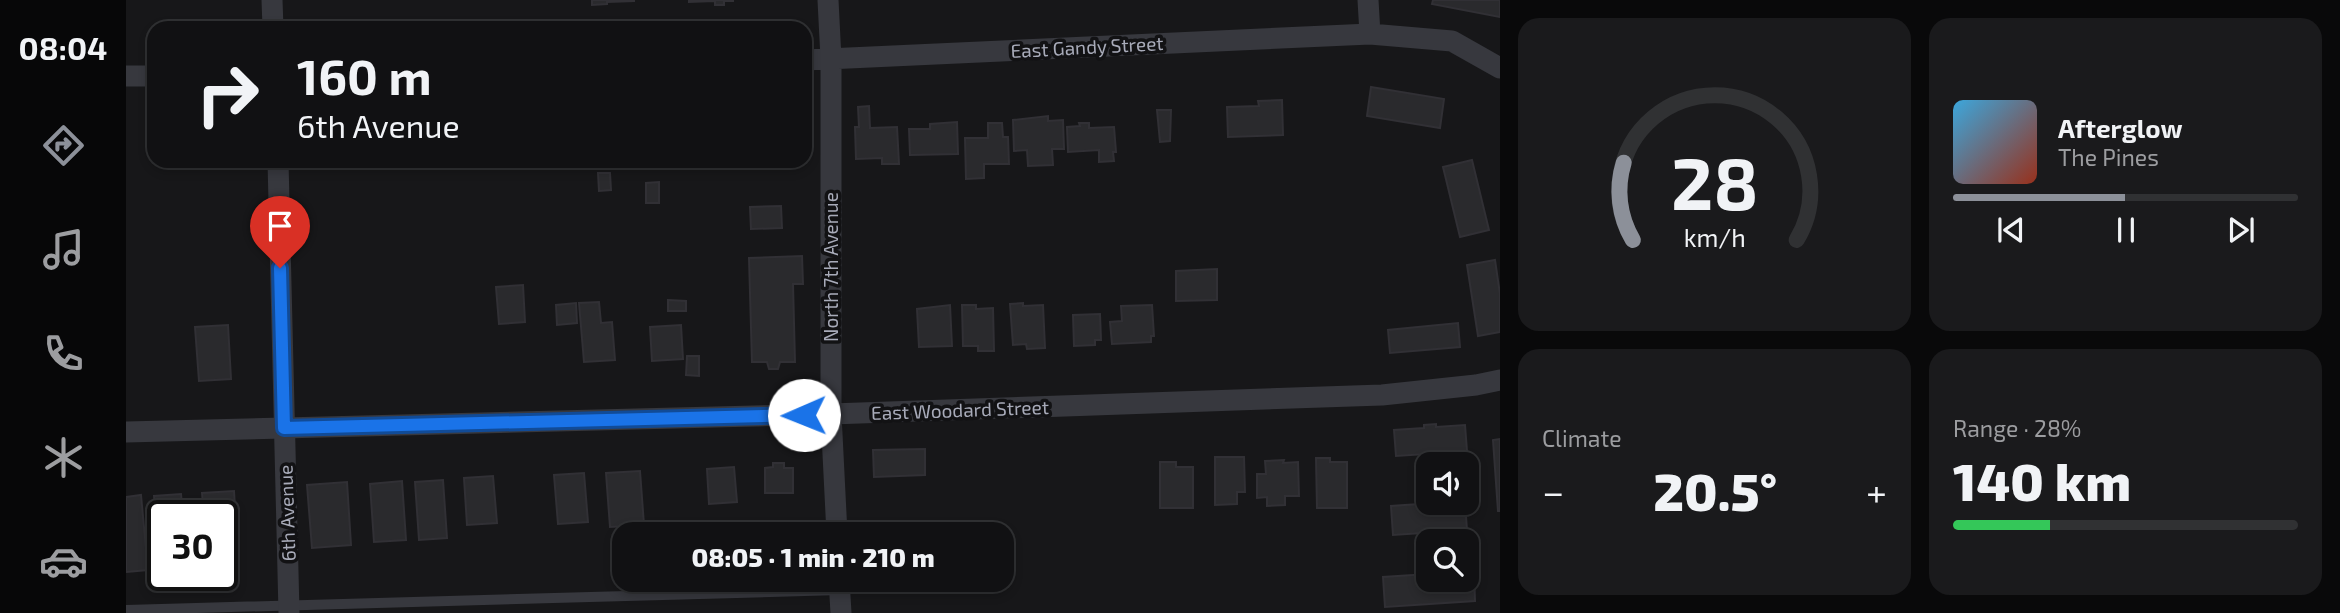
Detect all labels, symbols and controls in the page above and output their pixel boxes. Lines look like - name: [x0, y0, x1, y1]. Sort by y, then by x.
- text: 08:04: [19, 28, 107, 66]
- street label: East Gandy Street: [1010, 31, 1164, 62]
- text: 160 m: [297, 46, 432, 105]
- icon: right: [182, 49, 273, 140]
- text: 6th Avenue: [297, 106, 460, 144]
- text: Afterglow: [2058, 112, 2183, 143]
- icon: directions: [39, 121, 88, 170]
- text: 28: [1671, 138, 1758, 226]
- text: The Pines: [2058, 143, 2159, 171]
- street label: North 7th Avenue: [819, 192, 842, 342]
- pin: [250, 196, 310, 268]
- icon: arrive: [261, 207, 299, 245]
- icon: previous: [1992, 211, 2030, 249]
- icon: pause: [2107, 211, 2145, 249]
- icon: next: [2222, 211, 2260, 249]
- text: km/h: [1683, 222, 1746, 252]
- icon: music: [39, 225, 88, 274]
- icon: phone: [39, 329, 88, 378]
- position arrow: [767, 378, 841, 452]
- street label: East Woodard Street: [871, 395, 1049, 424]
- text: Range · 28%: [1953, 414, 2081, 442]
- text: Climate: [1542, 424, 1622, 452]
- icon: climate: [39, 433, 88, 482]
- text: 140 km: [1953, 449, 2131, 511]
- map controls: [1416, 452, 1479, 592]
- button: sound: [1416, 452, 1479, 515]
- text: 20.5°: [1653, 459, 1777, 521]
- street label: 6th Avenue: [273, 464, 300, 562]
- text: −: [1542, 468, 1564, 514]
- text: +: [1866, 468, 1887, 514]
- speed limit sign: 30: [147, 500, 238, 591]
- button: search: [1416, 529, 1479, 592]
- icon: car: [39, 537, 88, 586]
- text: 08:05 · 1 min · 210 m: [691, 541, 935, 572]

